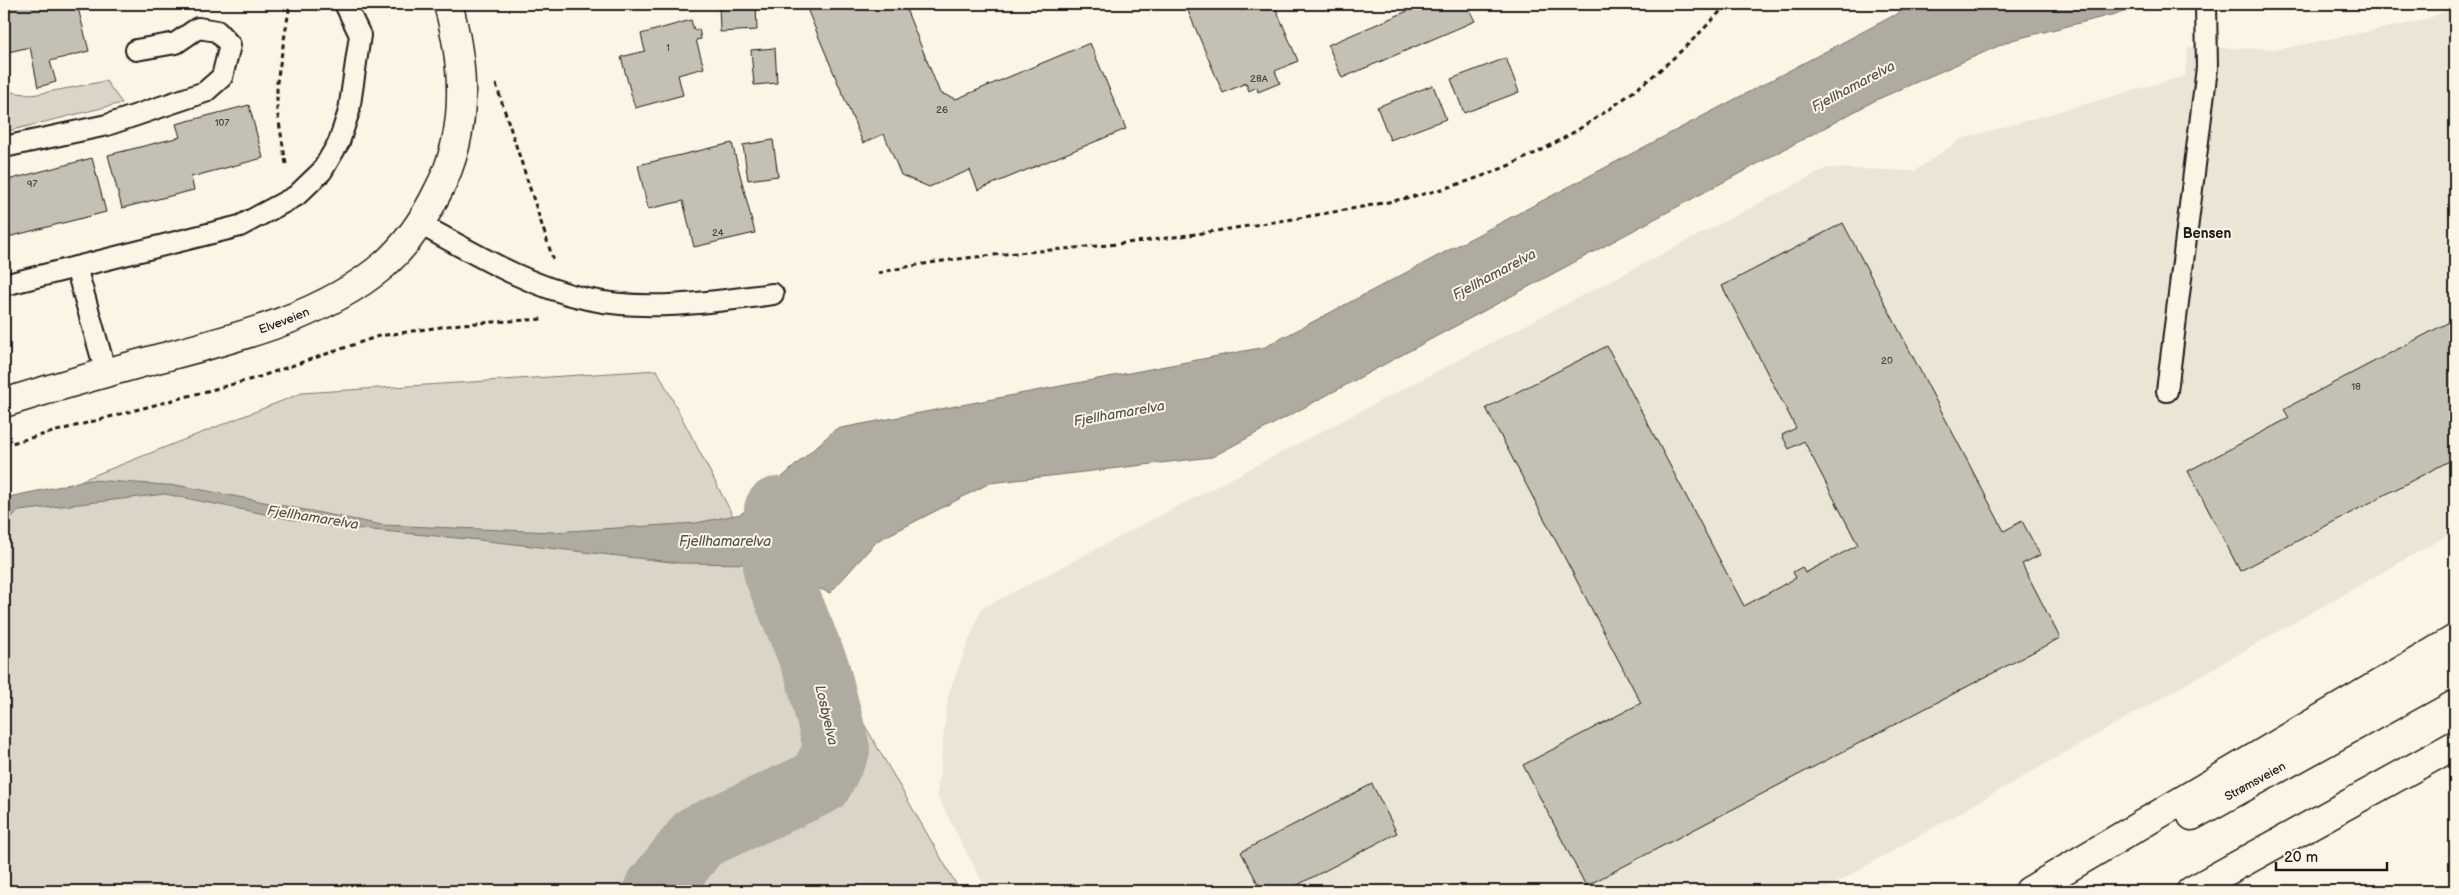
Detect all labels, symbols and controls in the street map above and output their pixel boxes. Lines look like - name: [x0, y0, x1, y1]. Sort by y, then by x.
- house number: 1: [666, 42, 670, 54]
- water label: Fjellhamarelva: [1809, 57, 1898, 116]
- house number: 28A: [1250, 73, 1269, 85]
- house number: 26: [936, 104, 948, 116]
- house number: 107: [215, 117, 229, 129]
- house number: 97: [27, 178, 37, 190]
- district label: Bensen: [2183, 225, 2231, 242]
- house number: 24: [712, 227, 724, 239]
- water label: Fjellhamarelva: [1450, 245, 1539, 304]
- street label: Elveveien: [257, 304, 312, 337]
- house number: 20: [1881, 355, 1893, 367]
- house number: 18: [2351, 381, 2361, 393]
- water label: Fjellhamarelva: [1072, 397, 1166, 430]
- water label: Fjellhamarelva: [266, 502, 360, 533]
- water label: Fjellhamarelva: [679, 533, 771, 550]
- water label: Losbyelva: [811, 683, 842, 747]
- street label: Strømsveien: [2222, 759, 2289, 804]
- scale bar: [2276, 840, 2388, 872]
- text: 20 m: [2284, 848, 2318, 867]

